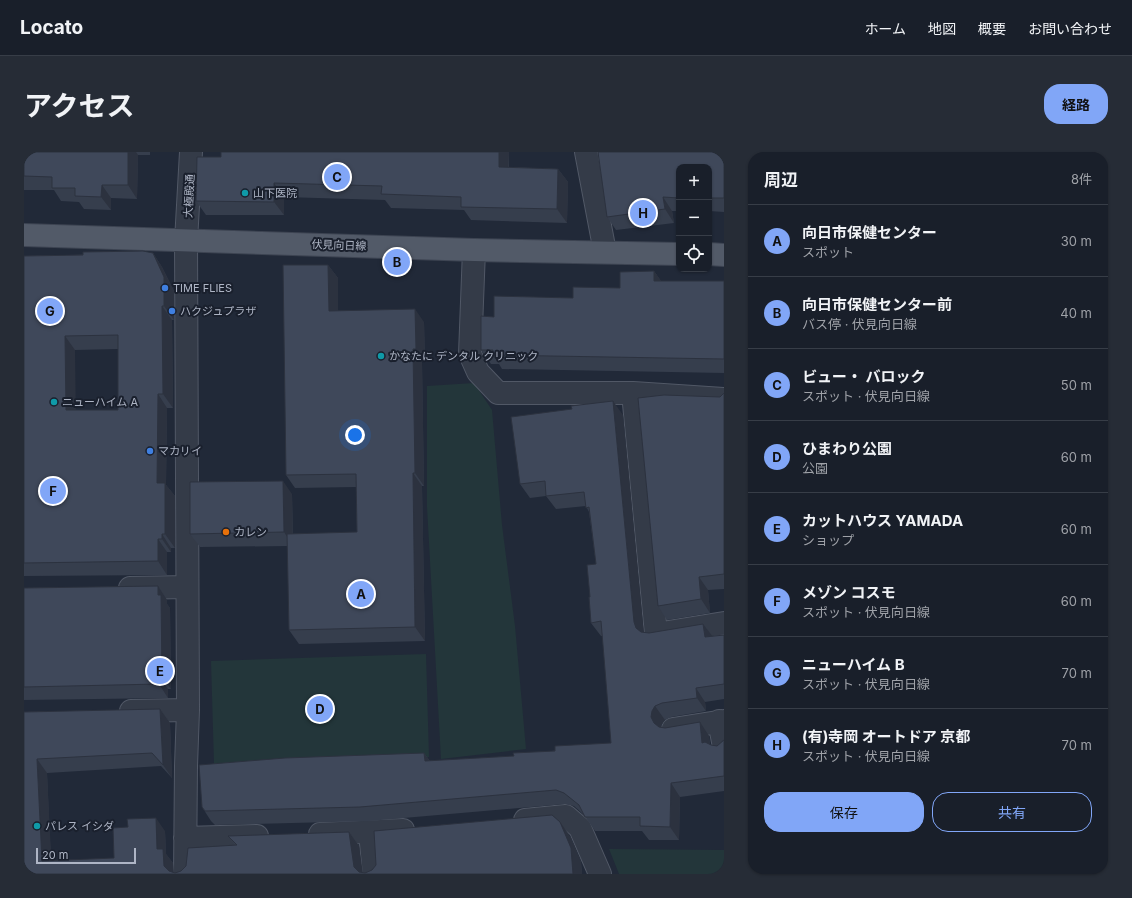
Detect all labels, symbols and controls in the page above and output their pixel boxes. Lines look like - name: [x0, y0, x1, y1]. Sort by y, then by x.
- text: Locato: [20, 16, 83, 39]
- text: ホーム: [864, 20, 906, 37]
- text: 地図: [928, 20, 956, 37]
- text: 概要: [978, 20, 1006, 37]
- text: お問い合わせ: [1028, 20, 1112, 37]
- button: 経路: [1044, 84, 1108, 124]
- text: アクセス: [24, 89, 135, 123]
- pin: C: [324, 162, 350, 192]
- map controls: [676, 164, 712, 272]
- button: +: [676, 164, 712, 200]
- text: 周辺: [764, 170, 798, 190]
- text: 8件: [1071, 171, 1092, 187]
- street label: 大極殿通: [181, 174, 197, 218]
- place label: 山下医院: [253, 186, 297, 200]
- marker: 山下医院: [240, 188, 250, 198]
- pin: H: [630, 198, 656, 228]
- button: −: [676, 200, 712, 236]
- text: 向日市保健センター: [802, 223, 937, 242]
- text: A: [772, 233, 782, 249]
- text: 30 m: [1061, 233, 1092, 249]
- button: locate: [676, 236, 712, 272]
- street label: 伏見向日線: [311, 237, 367, 253]
- text: スポット: [802, 244, 854, 260]
- pin: B: [384, 247, 410, 277]
- place label: TIME FLIES: [173, 281, 232, 295]
- marker: TIME FLIES: [160, 283, 170, 293]
- text: 向日市保健センター前: [802, 295, 952, 314]
- pin: G: [37, 296, 63, 326]
- place label: ハクジュプラザ: [180, 304, 256, 318]
- text: B: [773, 305, 781, 321]
- text: 40 m: [1060, 305, 1092, 321]
- marker: ハクジュプラザ: [167, 306, 177, 316]
- text: バス停 · 伏見向日線: [802, 316, 917, 332]
- place label: かなたに デンタル クリニック: [389, 349, 538, 363]
- marker: かなたに デンタル クリニック: [376, 351, 386, 361]
- text: ビュー・ バロック: [802, 367, 926, 386]
- text: C: [772, 377, 782, 393]
- text: 50 m: [1061, 377, 1092, 393]
- text: スポット · 伏見向日線: [802, 388, 930, 404]
- place label: ニューハイム A: [62, 395, 138, 409]
- marker: ニューハイム A: [49, 397, 59, 407]
- your location: [345, 425, 365, 445]
- text: ひまわり公園: [802, 439, 892, 458]
- place label: マカリイ: [158, 444, 202, 458]
- marker: マカリイ: [145, 446, 155, 456]
- text: D: [772, 449, 782, 465]
- text: 60 m: [1061, 449, 1092, 465]
- text: 公園: [802, 460, 828, 476]
- pin: F: [40, 476, 66, 506]
- text: カットハウス YAMADA: [802, 511, 963, 530]
- text: E: [773, 521, 781, 537]
- text: 60 m: [1061, 521, 1092, 537]
- place label: カレン: [234, 525, 267, 539]
- marker: カレン: [221, 527, 231, 537]
- text: ショップ: [802, 532, 854, 548]
- pin: A: [348, 579, 374, 609]
- text: メゾン コスモ: [802, 583, 896, 602]
- text: F: [773, 593, 781, 609]
- text: 60 m: [1061, 593, 1092, 609]
- text: スポット · 伏見向日線: [802, 604, 930, 620]
- text: ニューハイム B: [802, 655, 905, 674]
- pin: E: [147, 656, 173, 686]
- text: G: [772, 665, 782, 681]
- text: 70 m: [1062, 665, 1092, 681]
- text: スポット · 伏見向日線: [802, 676, 930, 692]
- pin: D: [307, 694, 333, 724]
- text: (有)寺岡 オートドア 京都: [802, 727, 970, 746]
- text: H: [772, 737, 782, 753]
- text: 70 m: [1062, 737, 1092, 753]
- text: スポット · 伏見向日線: [802, 748, 930, 764]
- button: 保存: [764, 792, 924, 832]
- button: 共有: [932, 792, 1092, 832]
- place label: パレス イシダ: [45, 819, 114, 833]
- marker: パレス イシダ: [32, 821, 42, 831]
- scale bar: [36, 846, 136, 865]
- text: 20 m: [42, 848, 68, 862]

